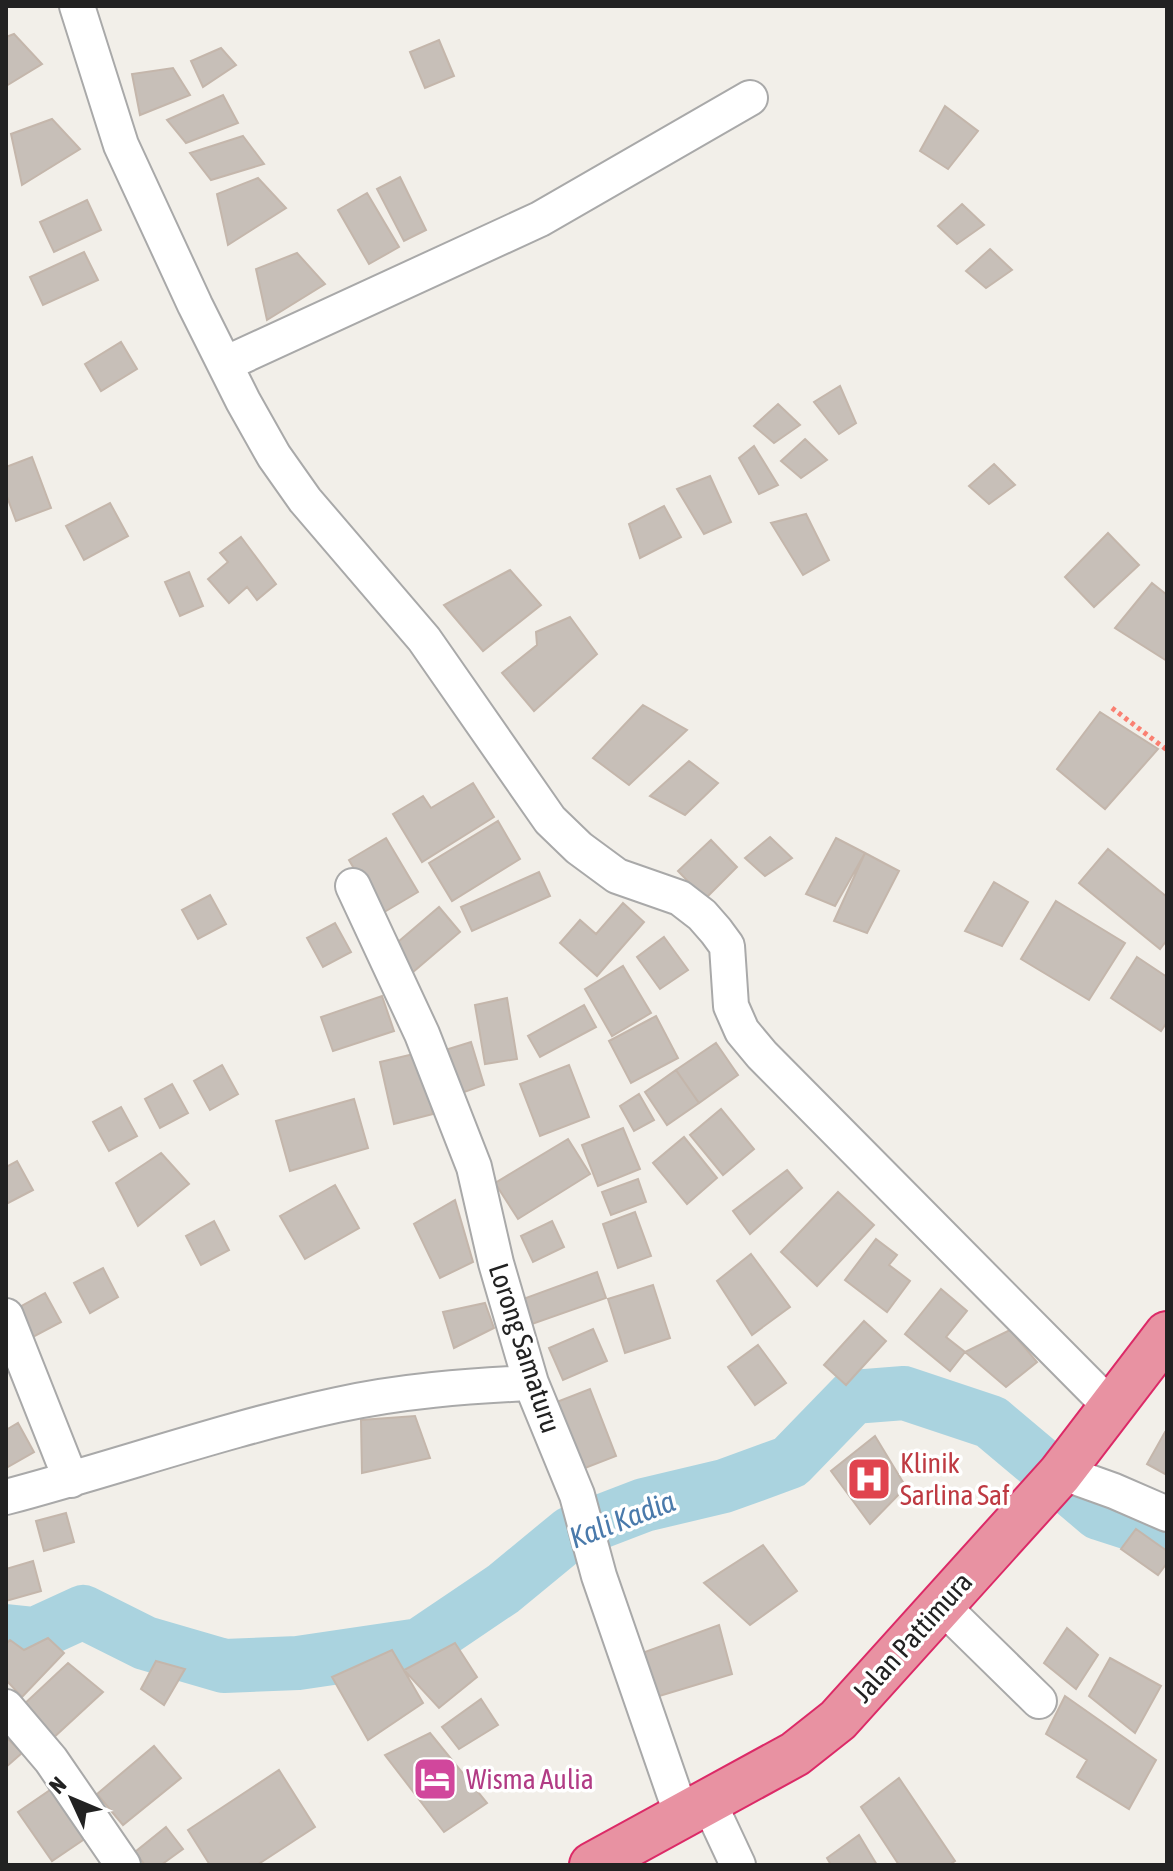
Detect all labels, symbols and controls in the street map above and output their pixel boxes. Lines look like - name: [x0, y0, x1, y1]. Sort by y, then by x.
- street label: Lorong Samaturu: [483, 1259, 567, 1437]
- place label: Klinik Sarlina Saf: [900, 1447, 1010, 1511]
- hospital icon: Klinik Sarlina Saf: [845, 1455, 893, 1503]
- water label: Kali Kadia: [564, 1483, 680, 1555]
- street label: Jalan Pattimura: [846, 1566, 978, 1708]
- hotel icon: Wisma Aulia: [411, 1755, 459, 1803]
- north arrow: [32, 1759, 112, 1839]
- place label: Wisma Aulia: [466, 1763, 594, 1795]
- text: N: [44, 1771, 71, 1799]

